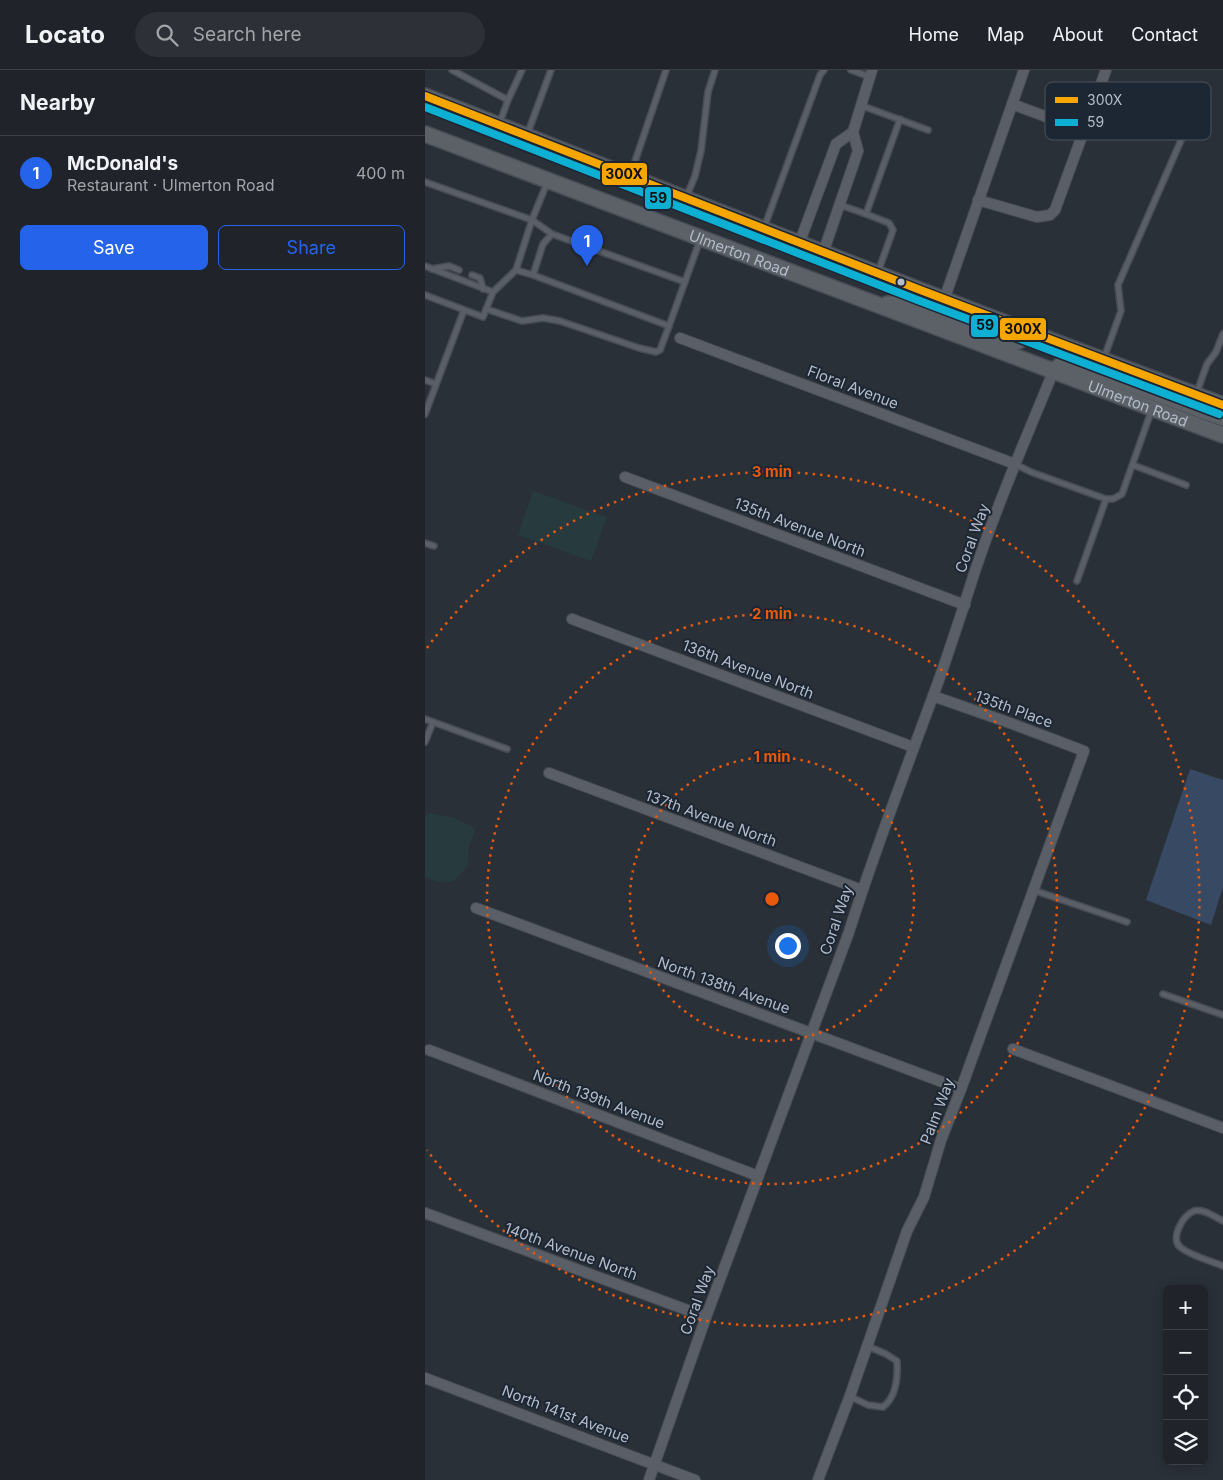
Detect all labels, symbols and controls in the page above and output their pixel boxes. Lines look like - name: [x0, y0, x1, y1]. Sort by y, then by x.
- search box: [135, 12, 485, 57]
- text: Locato: [25, 20, 105, 49]
- icon: search: [153, 21, 181, 49]
- text: Search here: [193, 23, 301, 46]
- text: Home: [909, 24, 959, 45]
- text: Map: [987, 24, 1024, 45]
- text: About: [1052, 24, 1103, 45]
- text: Contact: [1131, 24, 1198, 45]
- legend: [1045, 82, 1211, 140]
- text: Nearby: [20, 90, 95, 115]
- text: 300X: [1087, 91, 1123, 108]
- text: 59: [1087, 113, 1104, 130]
- text: McDonald's: [67, 152, 178, 175]
- line badge: 300X: [601, 162, 648, 186]
- text: 1: [33, 163, 39, 183]
- text: 400 m: [356, 163, 405, 183]
- text: 300X: [605, 165, 643, 182]
- text: Restaurant · Ulmerton Road: [67, 175, 275, 195]
- line badge: 59: [644, 186, 672, 210]
- text: 59: [649, 189, 667, 206]
- button: Save: [20, 225, 208, 270]
- button: Share: [218, 225, 405, 270]
- pin: 1: [571, 225, 603, 266]
- street label: Ulmerton Road: [687, 225, 792, 280]
- unlabelled marker: [896, 277, 906, 287]
- line badge: 59: [970, 314, 999, 338]
- text: 59: [976, 316, 994, 333]
- line badge: 300X: [999, 317, 1047, 341]
- text: 300X: [1004, 320, 1042, 337]
- street label: Floral Avenue: [805, 361, 901, 413]
- street label: Ulmerton Road: [1085, 375, 1191, 430]
- text: 3 min: [752, 462, 792, 481]
- street label: 135th Avenue North: [732, 493, 868, 561]
- street label: Coral Way: [951, 500, 994, 575]
- text: 2 min: [752, 604, 792, 623]
- street label: 136th Avenue North: [679, 635, 817, 703]
- street label: 135th Place: [972, 686, 1056, 732]
- text: 1 min: [753, 747, 791, 766]
- street label: 137th Avenue North: [643, 785, 779, 851]
- street label: Coral Way: [815, 882, 857, 957]
- centre of rings: [763, 890, 781, 908]
- your location: [775, 933, 801, 959]
- street label: North 138th Avenue: [655, 952, 793, 1018]
- street label: North 139th Avenue: [530, 1065, 668, 1133]
- street label: Palm Way: [916, 1075, 959, 1147]
- street label: 140th Avenue North: [502, 1218, 640, 1284]
- street label: Coral Way: [676, 1262, 719, 1337]
- map controls: [1163, 1285, 1208, 1465]
- button: +: [1163, 1285, 1208, 1330]
- button: −: [1163, 1330, 1208, 1375]
- button: locate: [1163, 1375, 1208, 1420]
- street label: North 141st Avenue: [499, 1381, 633, 1447]
- button: layers: [1163, 1420, 1208, 1465]

